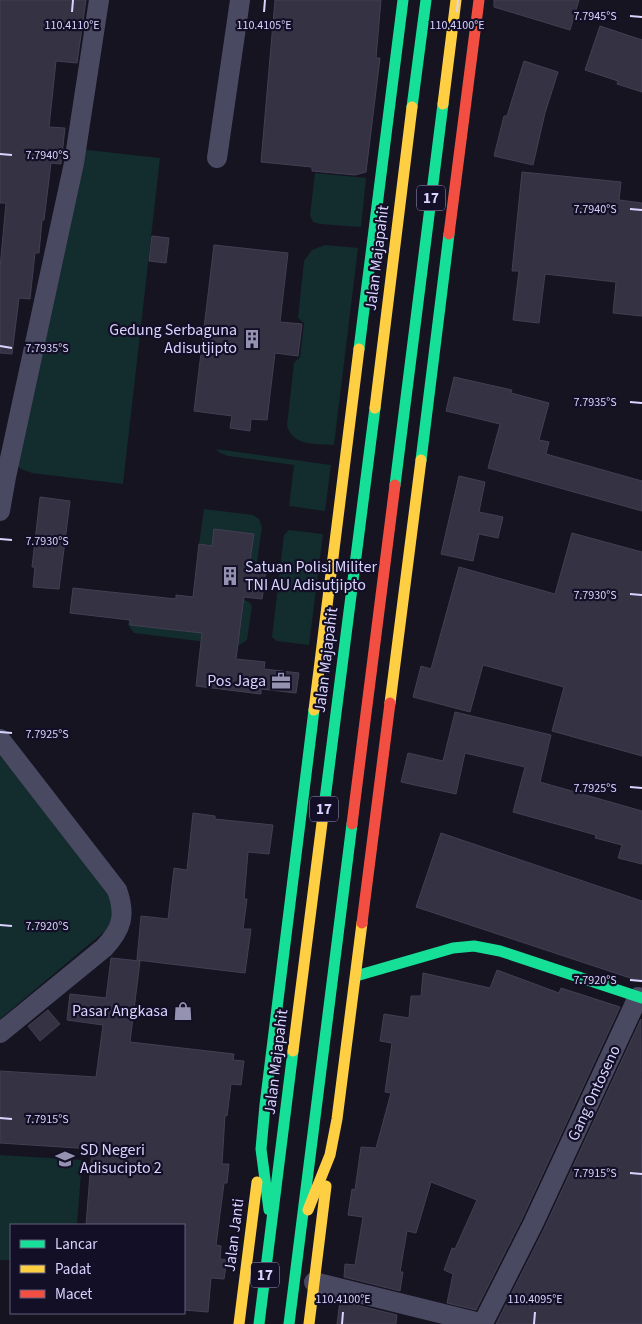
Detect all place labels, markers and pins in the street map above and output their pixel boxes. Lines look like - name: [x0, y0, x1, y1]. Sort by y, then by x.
- place label: Gedung Serbaguna Adisutjipto: [109, 319, 237, 359]
- building icon: Gedung Serbaguna Adisutjipto: [241, 328, 263, 350]
- place label: Satuan Polisi Militer TNI AU Adisutjipto: [245, 556, 377, 596]
- building icon: Satuan Polisi Militer TNI AU Adisutjipto: [219, 565, 241, 587]
- place label: Pos Jaga: [207, 670, 266, 692]
- office icon: Pos Jaga: [270, 670, 292, 692]
- place label: Pasar Angkasa: [72, 1000, 168, 1022]
- shop icon: Pasar Angkasa: [172, 1000, 194, 1022]
- place label: SD Negeri Adisucipto 2: [80, 1139, 162, 1179]
- school or university icon: SD Negeri Adisucipto 2: [54, 1148, 76, 1170]

